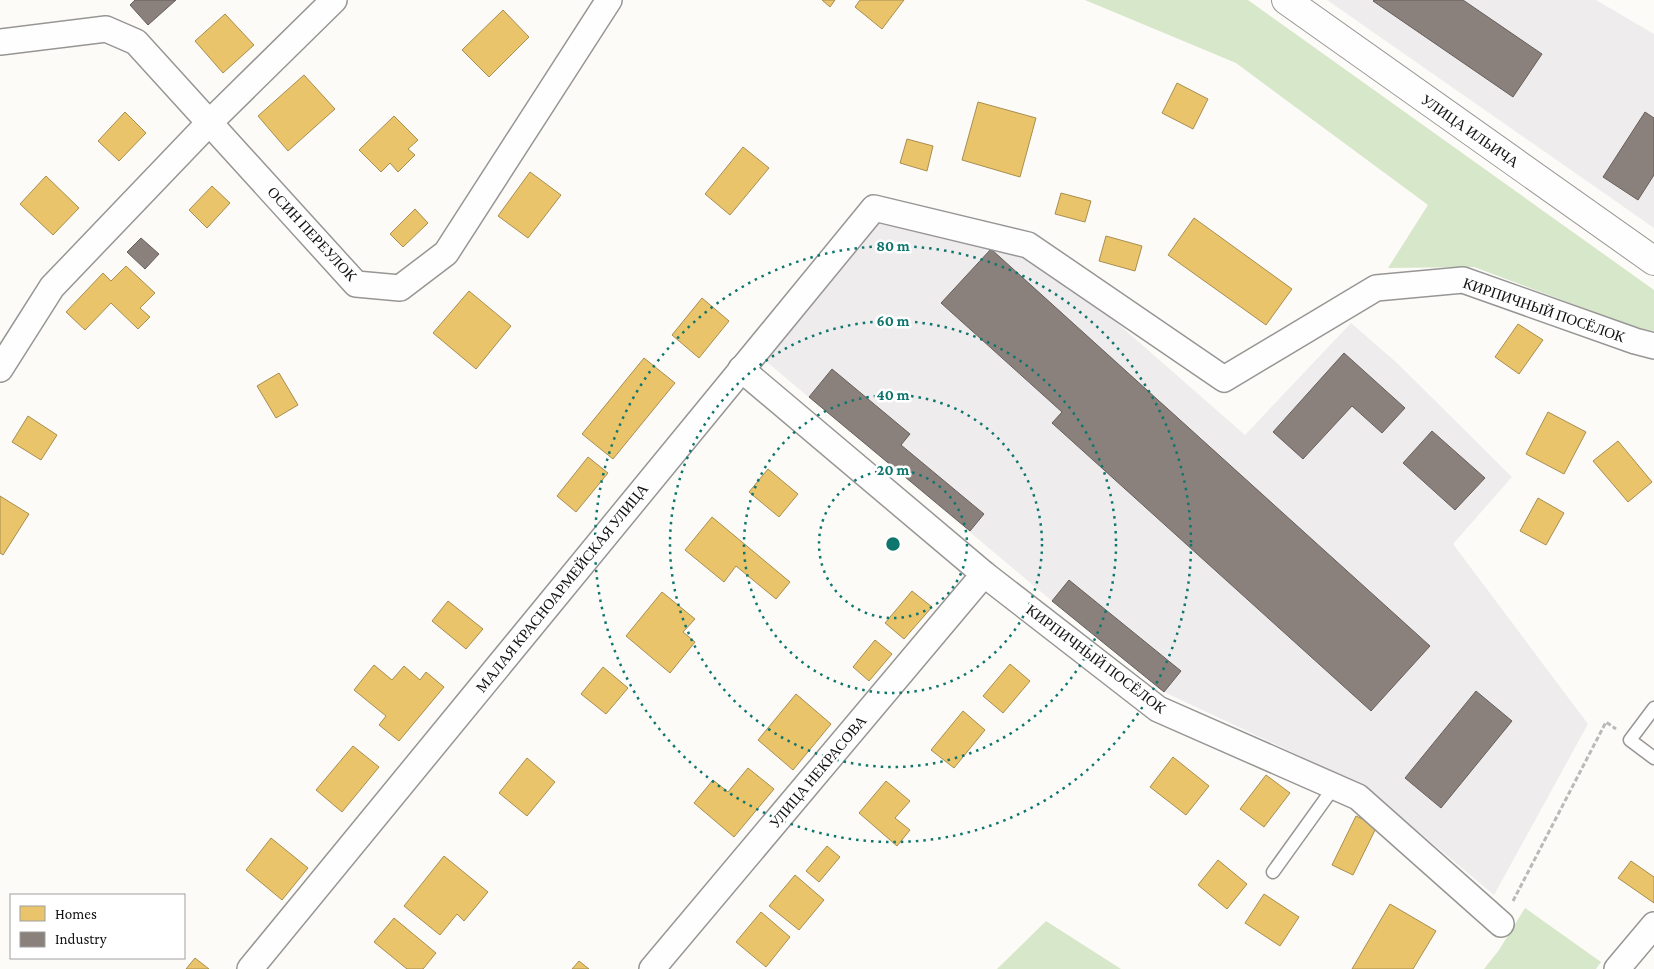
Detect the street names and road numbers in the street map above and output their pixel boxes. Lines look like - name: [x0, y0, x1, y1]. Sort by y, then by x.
- street label: УЛИЦА ИЛЬИЧА: [1418, 91, 1522, 171]
- street label: ОСИН ПЕРЕУЛОК: [264, 184, 360, 285]
- street label: КИРПИЧНЫЙ ПОСЁЛОК: [1461, 275, 1628, 346]
- street label: МАЛАЯ КРАСНОАРМЕЙСКАЯ УЛИЦА: [473, 481, 651, 695]
- street label: КИРПИЧНЫЙ ПОСЁЛОК: [1023, 601, 1170, 717]
- street label: УЛИЦА НЕКРАСОВА: [766, 712, 870, 831]

